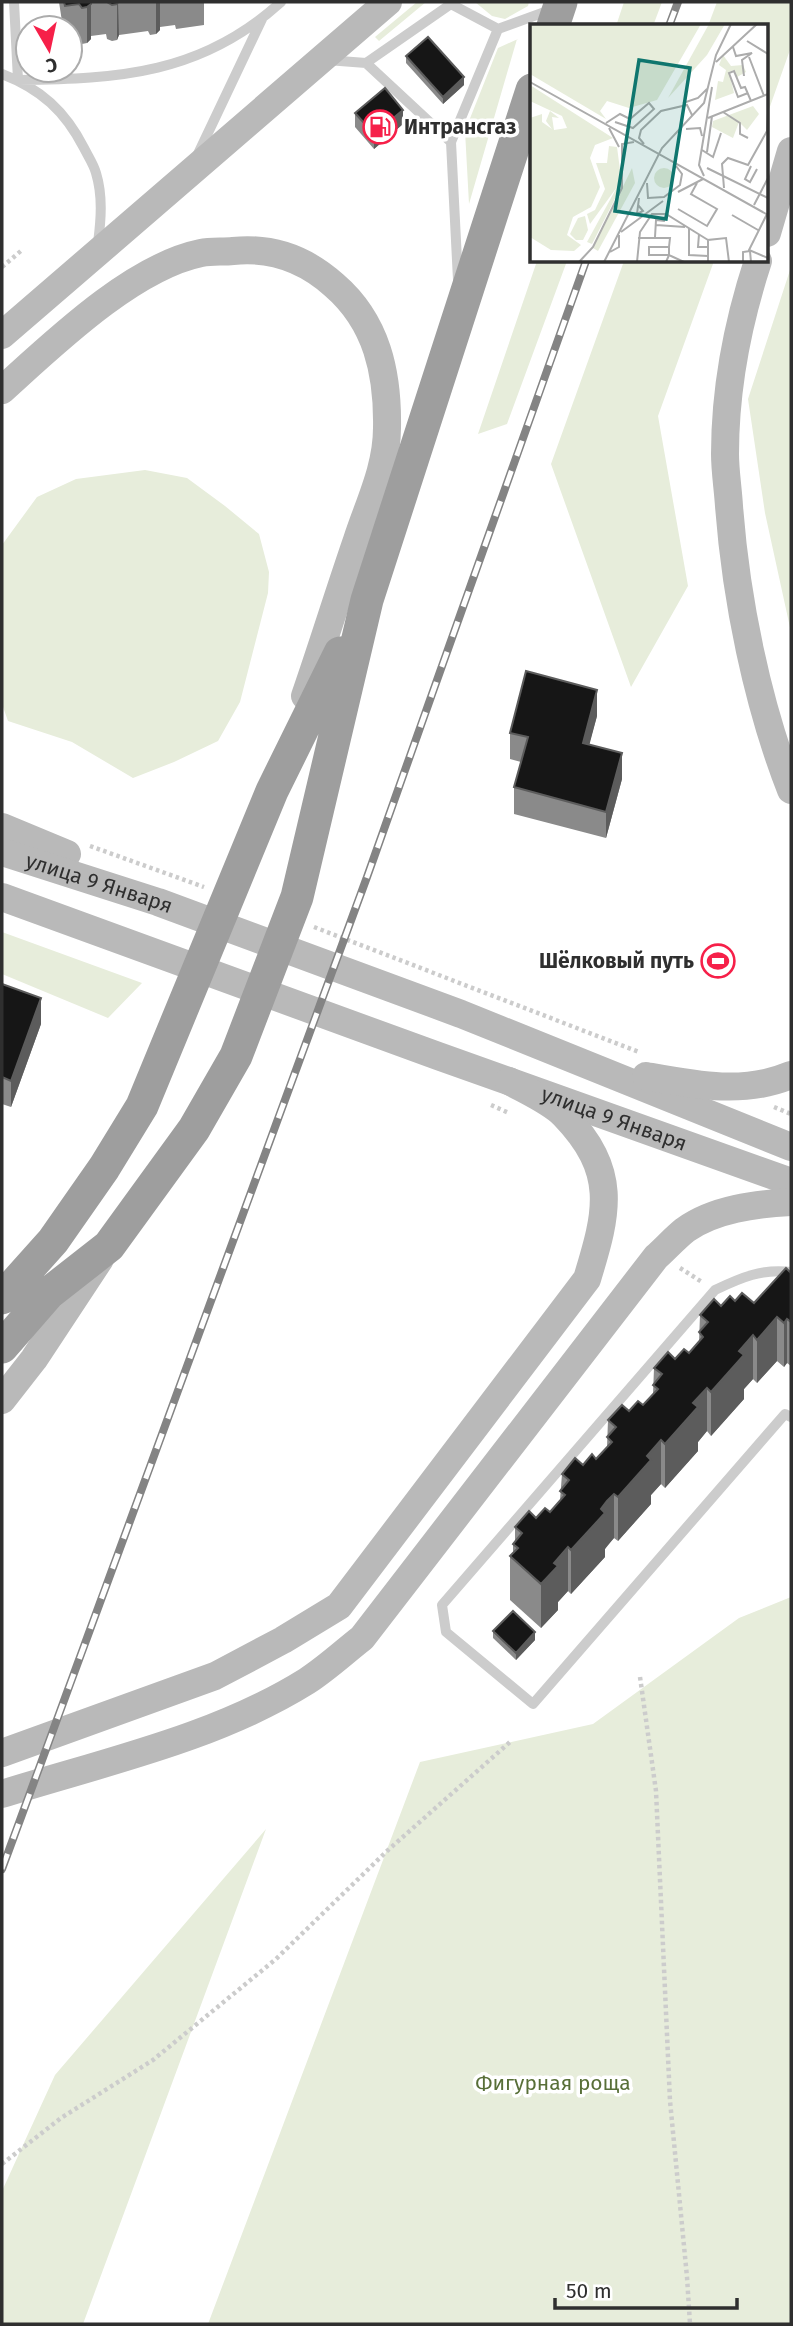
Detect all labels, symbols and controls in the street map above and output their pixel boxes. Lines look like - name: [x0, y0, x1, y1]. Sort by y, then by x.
- north arrow: [14, 14, 84, 84]
- inset map: [530, 24, 768, 262]
- text: С: [44, 53, 59, 78]
- fuel station icon: Интрансгаз: [361, 108, 399, 146]
- place label: Интрансгаз: [404, 114, 517, 140]
- street label: улица 9 Января: [22, 847, 176, 919]
- sports icon: Шёлковый путь: [699, 942, 737, 980]
- place label: Шёлковый путь: [539, 948, 694, 974]
- street label: улица 9 Января: [538, 1081, 690, 1157]
- park label: Фигурная роща: [475, 2070, 631, 2096]
- scale bar: [555, 2266, 737, 2310]
- text: 50 m: [566, 2278, 612, 2304]

